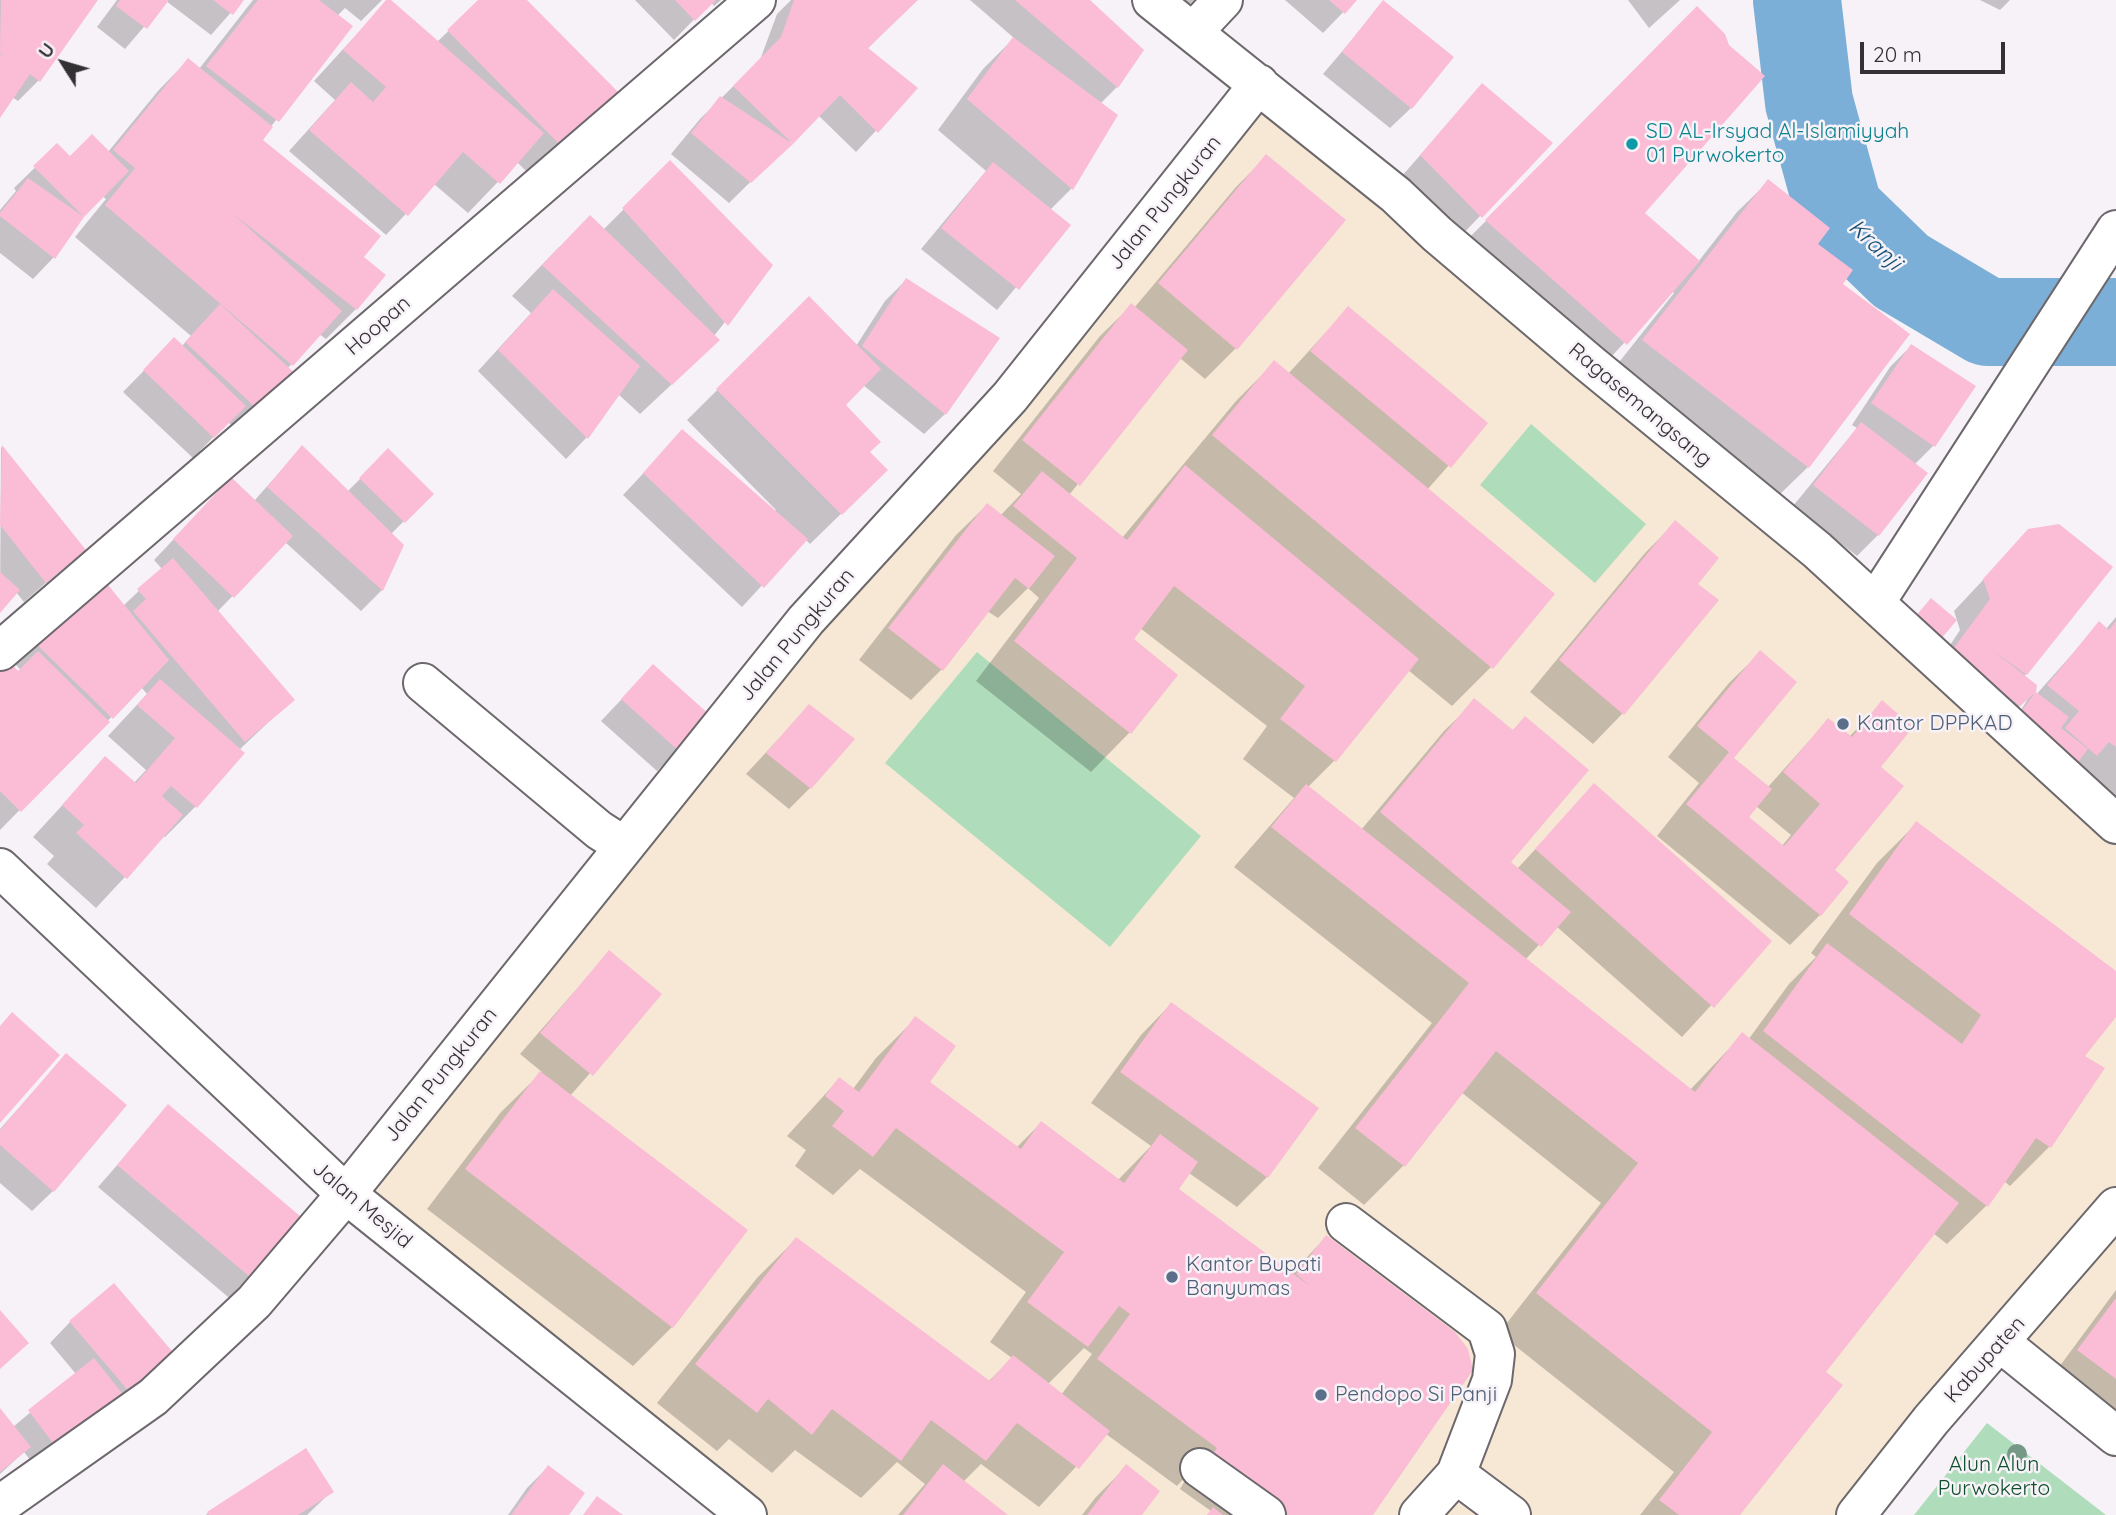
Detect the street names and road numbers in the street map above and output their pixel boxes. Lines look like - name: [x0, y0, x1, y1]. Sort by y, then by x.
- street label: Jalan Pungkuran: [1103, 131, 1227, 275]
- street label: Hoopan: [340, 291, 416, 361]
- street label: Ragasemangsang: [1563, 338, 1717, 472]
- street label: Jalan Pungkuran: [734, 563, 860, 707]
- street label: Jalan Pungkuran: [379, 1003, 503, 1147]
- street label: Jalan Mesjid: [307, 1156, 417, 1254]
- street label: Kabupaten: [1939, 1311, 2031, 1409]

